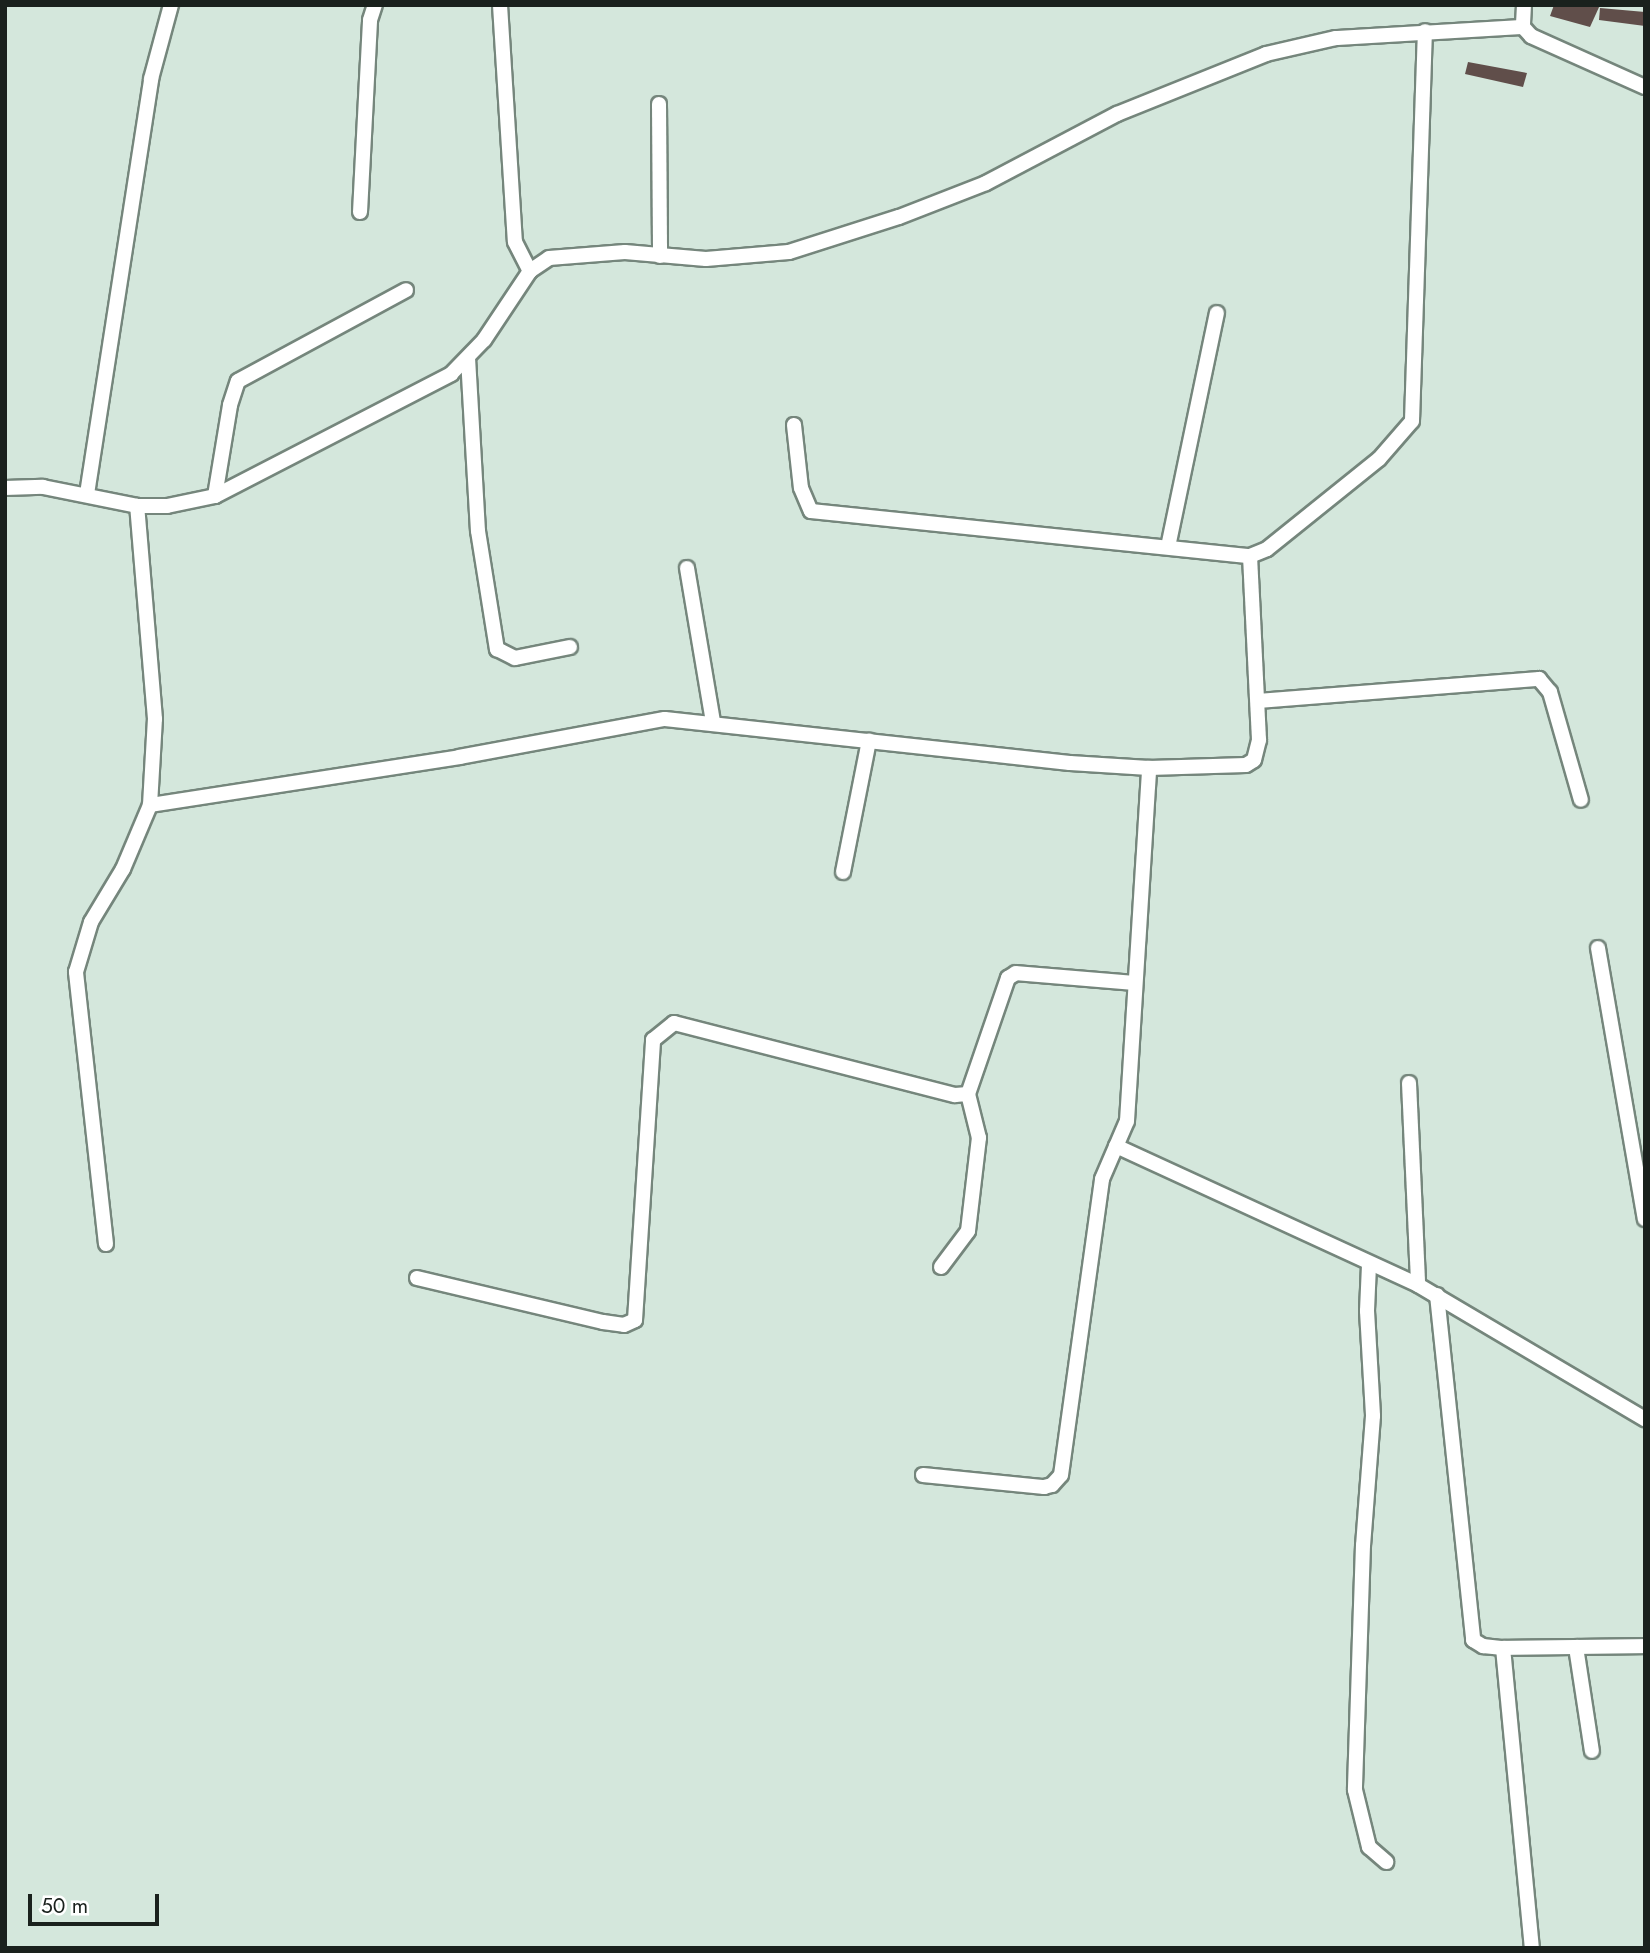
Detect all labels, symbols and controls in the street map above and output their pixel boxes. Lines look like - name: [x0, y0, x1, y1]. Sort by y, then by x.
- scale bar: [32, 1880, 163, 1924]
- text: 50 m: [41, 1891, 88, 1921]

